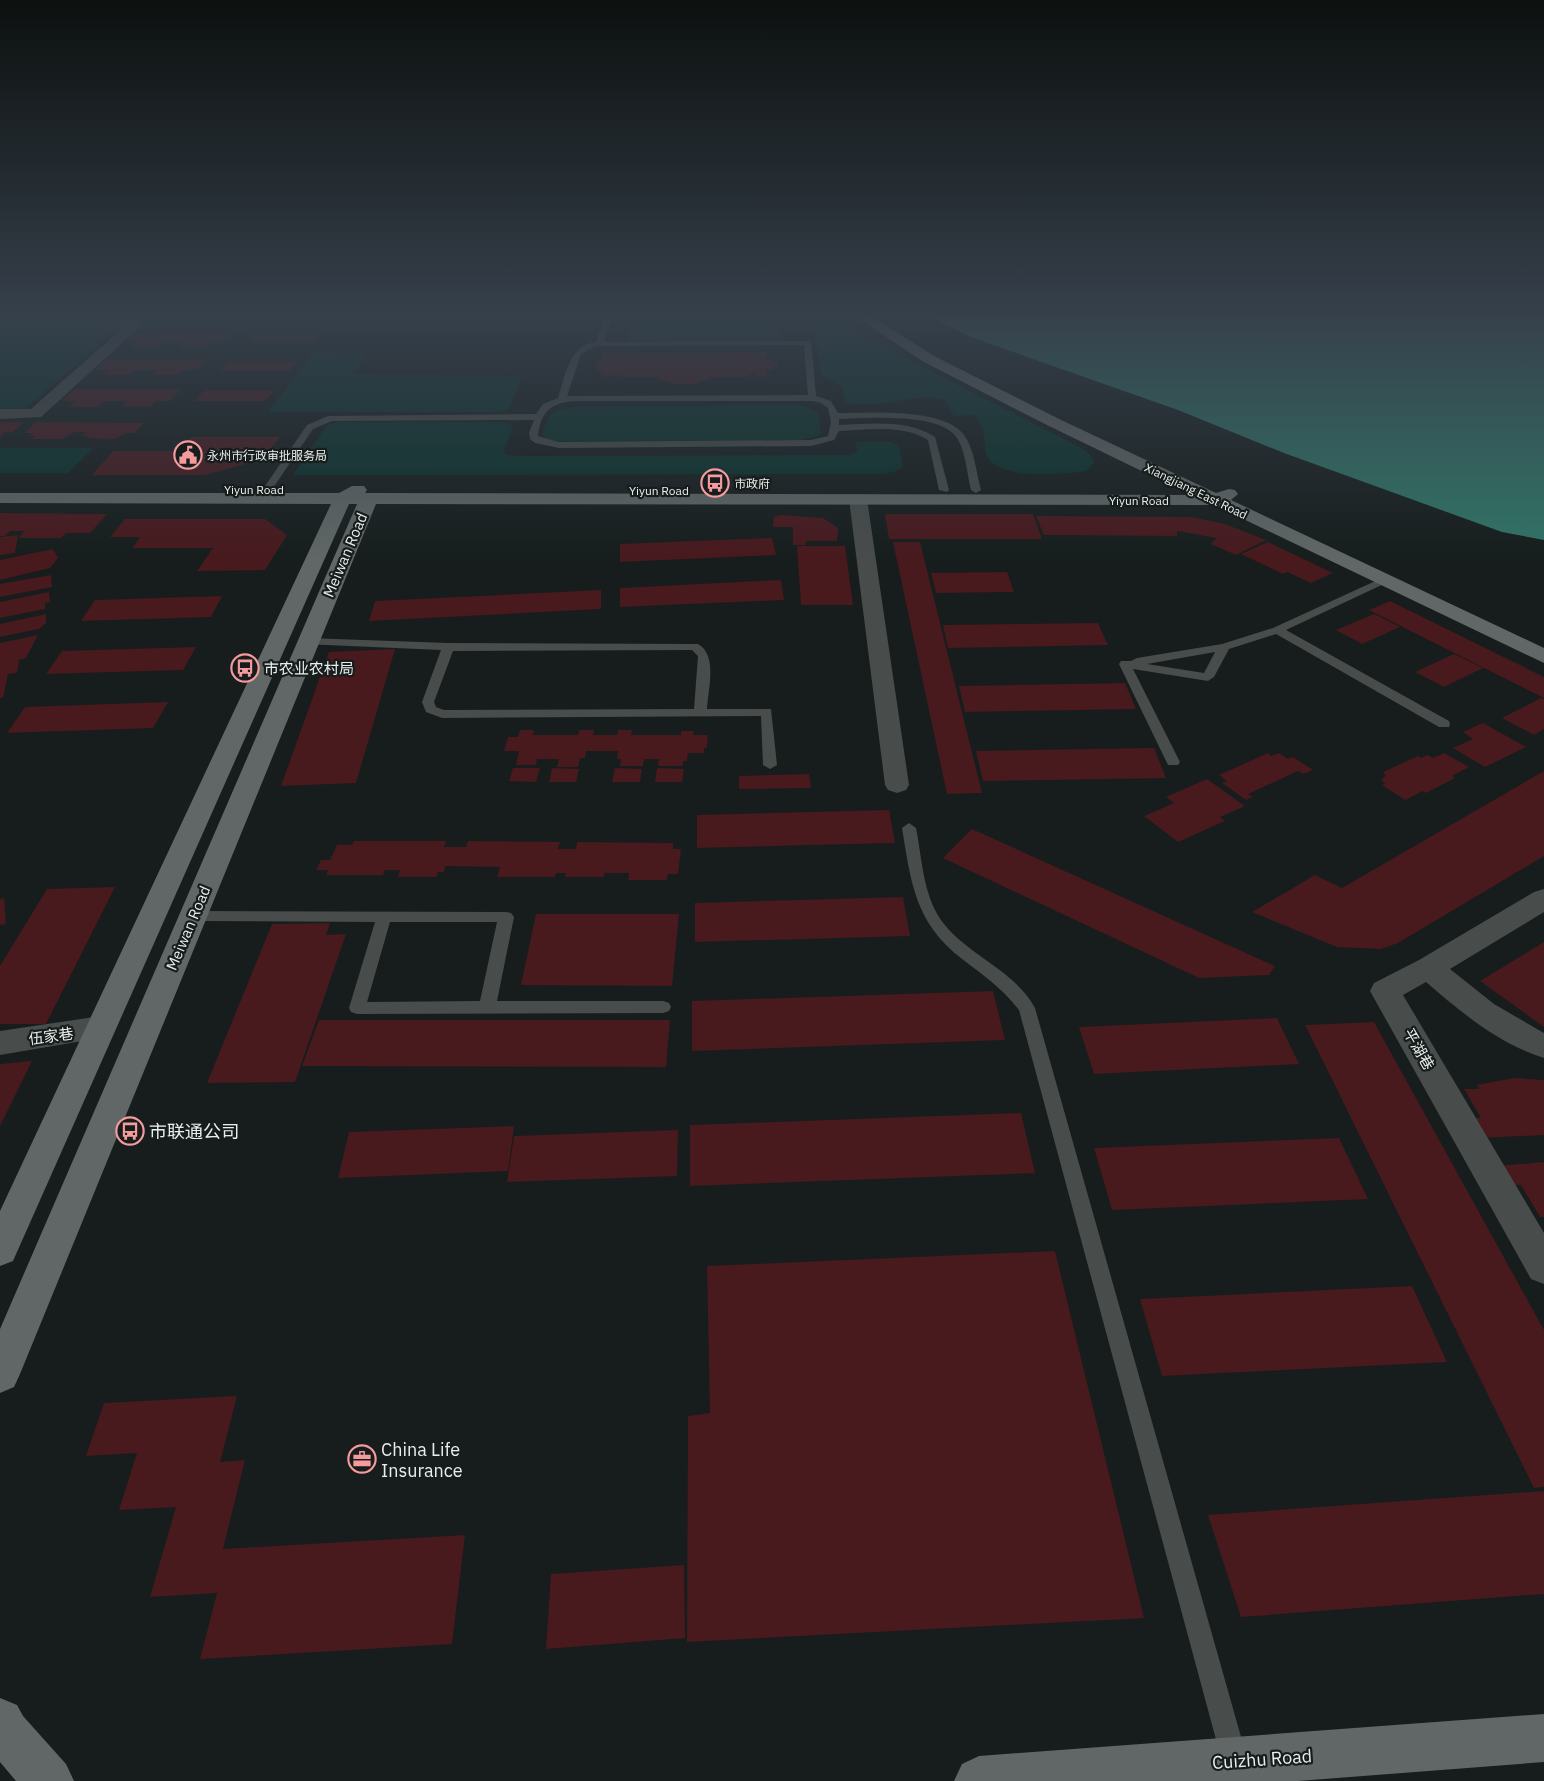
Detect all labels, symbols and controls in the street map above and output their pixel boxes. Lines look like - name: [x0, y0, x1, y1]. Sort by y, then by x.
- public building icon: 永州市行政审批服务局: [173, 440, 203, 470]
- place label: 永州市行政审批服务局: [207, 448, 327, 463]
- street label: Xiangjiang East Road: [1142, 460, 1250, 522]
- bus stop icon: 市政府: [700, 468, 730, 498]
- place label: 市政府: [734, 476, 770, 491]
- street label: Yiyun Road: [224, 482, 284, 497]
- street label: Yiyun Road: [629, 483, 689, 498]
- street label: Yiyun Road: [1109, 493, 1169, 508]
- street label: Meiwan Road: [319, 510, 371, 600]
- bus stop icon: 市农业农村局: [230, 653, 260, 683]
- place label: 市农业农村局: [264, 659, 354, 678]
- street label: Meiwan Road: [162, 883, 214, 973]
- street label: 伍家巷: [27, 1023, 75, 1049]
- street label: 平湖巷: [1400, 1025, 1438, 1073]
- bus stop icon: 市联通公司: [115, 1116, 145, 1146]
- place label: 市联通公司: [149, 1120, 239, 1143]
- place label: China Life Insurance: [381, 1438, 463, 1482]
- office icon: China Life Insurance: [347, 1444, 377, 1474]
- street label: Cuizhu Road: [1211, 1744, 1313, 1774]

